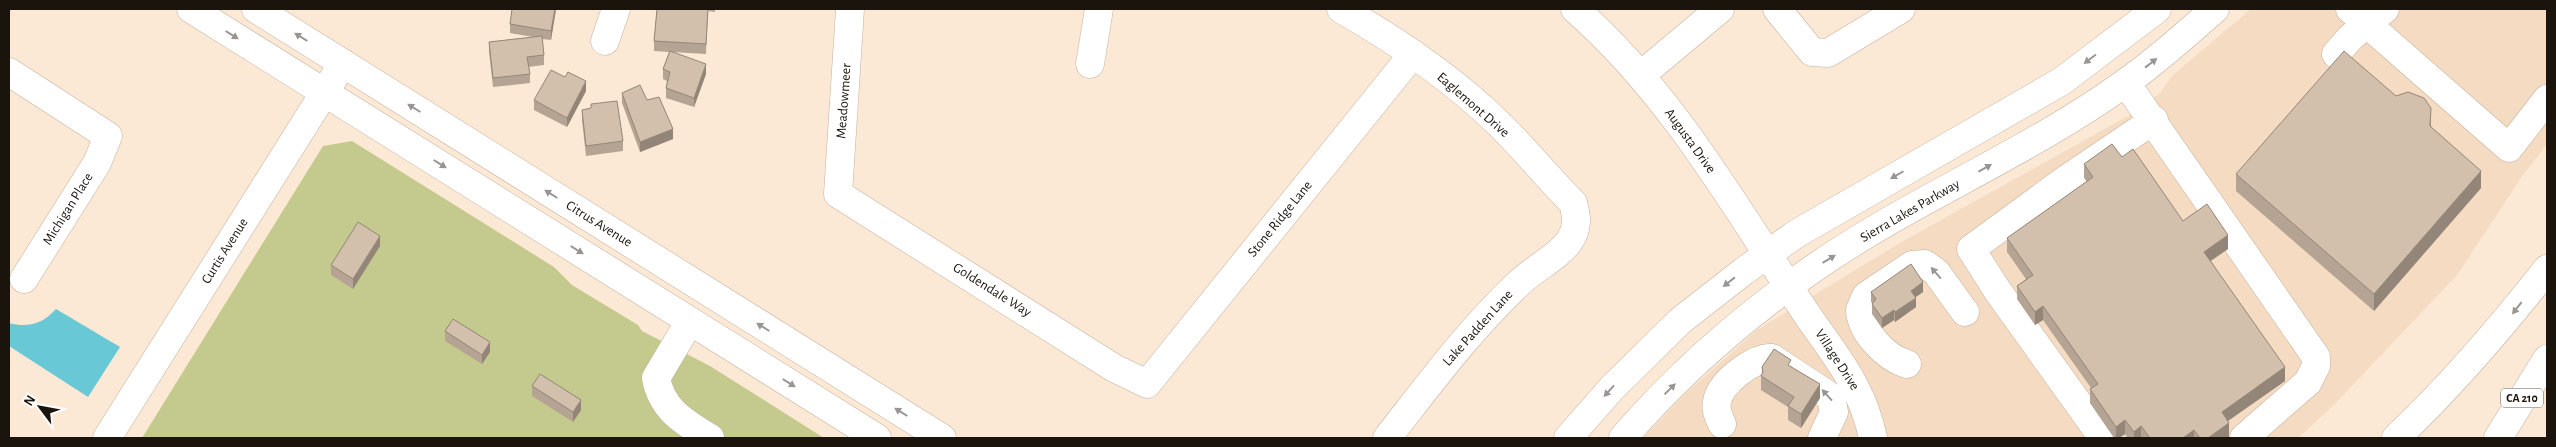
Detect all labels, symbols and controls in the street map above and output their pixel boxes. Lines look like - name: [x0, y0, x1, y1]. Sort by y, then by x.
- one-way arrow: [226, 30, 239, 39]
- one-way arrow: [295, 32, 308, 42]
- one-way arrow: [2084, 54, 2097, 65]
- one-way arrow: [2144, 58, 2158, 68]
- street label: Meadowmeer: [834, 62, 854, 139]
- street label: Eaglemont Drive: [1434, 70, 1512, 140]
- one-way arrow: [407, 103, 420, 112]
- street label: Augusta Drive: [1662, 106, 1718, 176]
- one-way arrow: [433, 159, 446, 168]
- one-way arrow: [1978, 164, 1991, 173]
- street label: Michigan Place: [40, 171, 96, 247]
- one-way arrow: [1890, 171, 1904, 180]
- street label: Sierra Lakes Parkway: [1858, 177, 1962, 245]
- street label: Stone Ridge Lane: [1245, 178, 1315, 260]
- one-way arrow: [545, 189, 558, 199]
- street label: Citrus Avenue: [563, 198, 635, 250]
- street label: Curtis Avenue: [199, 216, 251, 286]
- one-way arrow: [571, 245, 584, 255]
- one-way arrow: [1822, 254, 1836, 263]
- street label: Goldendale Way: [950, 260, 1034, 320]
- one-way arrow: [1931, 266, 1942, 279]
- one-way arrow: [1723, 277, 1736, 288]
- street label: Lake Padden Lane: [1440, 287, 1516, 369]
- one-way arrow: [2512, 301, 2523, 314]
- one-way arrow: [757, 322, 770, 331]
- street label: Village Drive: [1812, 327, 1862, 393]
- one-way arrow: [782, 379, 795, 388]
- north arrow: [15, 382, 65, 432]
- one-way arrow: [1663, 383, 1675, 395]
- one-way arrow: [1603, 385, 1615, 397]
- road number: CA 210: [2501, 388, 2543, 408]
- one-way arrow: [1821, 389, 1832, 401]
- text: N: [21, 393, 38, 408]
- one-way arrow: [895, 408, 908, 417]

